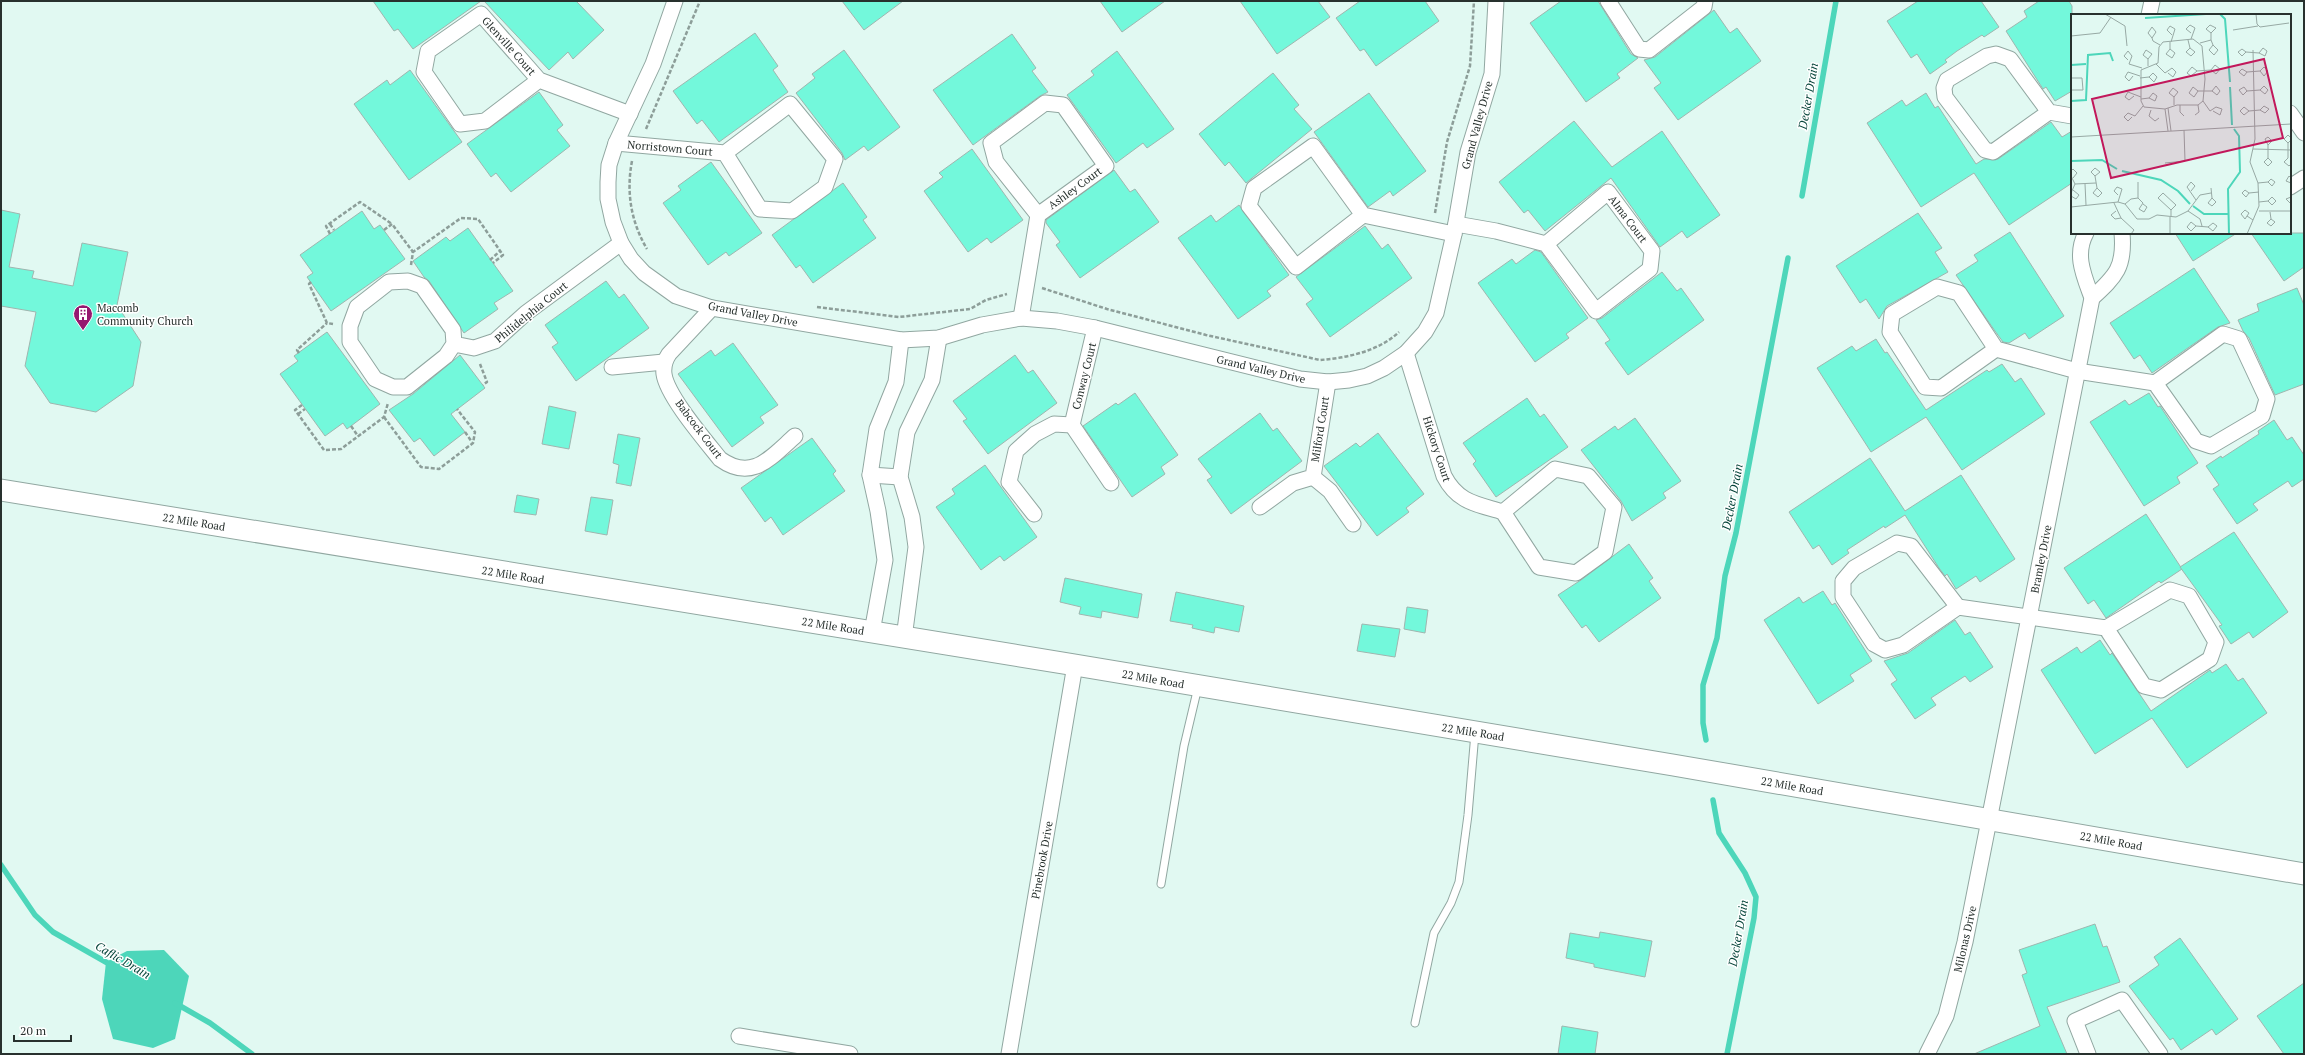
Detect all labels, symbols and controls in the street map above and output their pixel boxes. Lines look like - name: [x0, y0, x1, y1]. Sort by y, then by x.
- street label: Glenville Court: [479, 14, 539, 78]
- inset map: [2071, 14, 2291, 234]
- water label: Decker Drain: [1795, 62, 1821, 131]
- street label: Grand Valley Drive: [1458, 79, 1496, 171]
- street label: Norristown Court: [627, 137, 713, 159]
- street label: Ashley Court: [1045, 164, 1105, 212]
- street label: Alma Court: [1606, 192, 1650, 246]
- street label: Philidelphia Court: [492, 278, 570, 346]
- street label: Grand Valley Drive: [707, 298, 799, 330]
- place label: Macomb Community Church: [97, 301, 194, 328]
- building icon: Macomb Community Church: [72, 303, 94, 331]
- street label: Conway Court: [1069, 341, 1099, 411]
- street label: Grand Valley Drive: [1215, 352, 1307, 386]
- street label: Milford Court: [1308, 395, 1332, 463]
- street label: Babcock Court: [672, 397, 726, 461]
- street label: Hickory Court: [1420, 414, 1454, 484]
- water label: Decker Drain: [1718, 463, 1746, 532]
- street label: 22 Mile Road: [162, 510, 226, 534]
- street label: Bramley Drive: [2028, 523, 2055, 594]
- street label: 22 Mile Road: [481, 563, 545, 587]
- street label: 22 Mile Road: [801, 614, 865, 638]
- street label: 22 Mile Road: [1121, 667, 1185, 691]
- street label: 22 Mile Road: [1441, 720, 1505, 744]
- street label: 22 Mile Road: [1760, 774, 1824, 798]
- street label: Pinebrook Drive: [1028, 819, 1056, 900]
- street label: 22 Mile Road: [2079, 829, 2143, 853]
- water label: Decker Drain: [1725, 899, 1751, 968]
- street label: Milonas Drive: [1951, 904, 1980, 974]
- water label: Caflic Drain: [93, 938, 153, 982]
- scale bar: [14, 1017, 71, 1043]
- text: 20 m: [20, 1023, 47, 1038]

